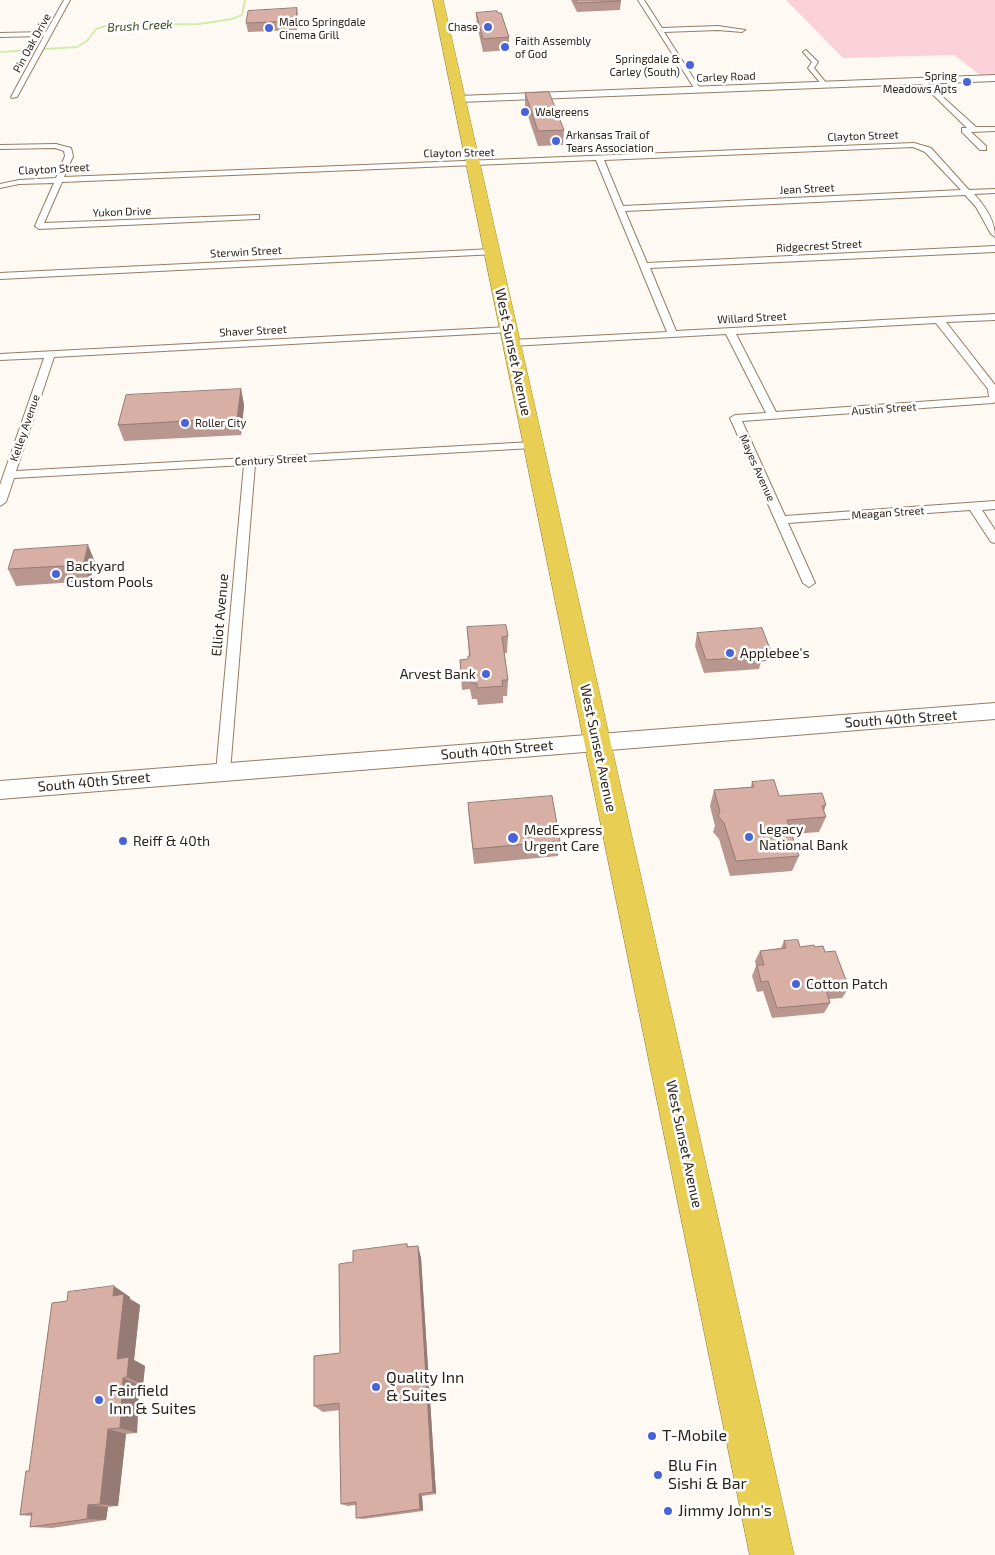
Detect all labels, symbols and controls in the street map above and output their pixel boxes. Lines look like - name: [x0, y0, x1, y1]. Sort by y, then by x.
- street label: Pin Oak Drive: [10, 11, 54, 75]
- place label: Malco Springdale Cinema Grill: [279, 15, 366, 41]
- water label: Brush Creek: [107, 17, 173, 35]
- place label: Chase: [448, 20, 478, 34]
- marker: Chase: [482, 21, 494, 33]
- marker: Malco Springdale Cinema Grill: [263, 22, 275, 34]
- place label: Faith Assembly of God: [515, 34, 591, 60]
- marker: Faith Assembly of God: [499, 41, 511, 53]
- place label: Springdale & Carley (South): [610, 52, 680, 78]
- marker: Springdale & Carley (South): [684, 59, 696, 71]
- street label: Carley Road: [696, 69, 756, 85]
- place label: Spring Meadows Apts: [883, 69, 957, 95]
- marker: Spring Meadows Apts: [961, 76, 973, 88]
- place label: Walgreens: [535, 105, 589, 119]
- marker: Walgreens: [519, 106, 531, 118]
- place label: Arkansas Trail of Tears Association: [566, 128, 654, 154]
- street label: Clayton Street: [827, 128, 899, 144]
- marker: Arkansas Trail of Tears Association: [550, 135, 562, 147]
- street label: Clayton Street: [423, 146, 495, 160]
- street label: Clayton Street: [18, 161, 90, 177]
- street label: Jean Street: [779, 181, 835, 197]
- street label: Yukon Drive: [93, 204, 151, 220]
- street label: Ridgecrest Street: [776, 237, 862, 255]
- street label: Sterwin Street: [210, 244, 282, 260]
- street label: West Sunset Avenue: [491, 287, 535, 417]
- street label: Willard Street: [717, 310, 787, 326]
- street label: Shaver Street: [219, 323, 287, 339]
- street label: Kelley Avenue: [7, 393, 43, 463]
- street label: Austin Street: [851, 400, 917, 418]
- place label: Roller City: [195, 416, 246, 430]
- marker: Roller City: [179, 417, 191, 429]
- street label: Mayes Avenue: [736, 432, 778, 504]
- street label: Century Street: [235, 452, 307, 468]
- street label: Meagan Street: [851, 504, 925, 522]
- place label: Backyard Custom Pools: [66, 558, 153, 590]
- marker: Backyard Custom Pools: [50, 568, 62, 580]
- street label: Elliot Avenue: [208, 573, 232, 657]
- place label: Applebee's: [740, 645, 810, 661]
- marker: Applebee's: [724, 647, 736, 659]
- place label: Arvest Bank: [400, 666, 476, 682]
- marker: Arvest Bank: [480, 668, 492, 680]
- street label: West Sunset Avenue: [576, 683, 620, 813]
- street label: South 40th Street: [844, 707, 958, 731]
- street label: South 40th Street: [440, 737, 554, 763]
- street label: South 40th Street: [37, 769, 151, 795]
- place label: Legacy National Bank: [759, 821, 848, 854]
- place label: MedExpress Urgent Care: [524, 822, 602, 854]
- marker: MedExpress Urgent Care: [506, 831, 520, 845]
- marker: Legacy National Bank: [743, 831, 755, 843]
- place label: Reiff & 40th: [133, 833, 210, 849]
- marker: Reiff & 40th: [117, 835, 129, 847]
- place label: Cotton Patch: [806, 976, 888, 992]
- marker: Cotton Patch: [790, 978, 802, 990]
- street label: West Sunset Avenue: [662, 1079, 706, 1209]
- place label: Quality Inn & Suites: [386, 1368, 464, 1406]
- place label: Fairfield Inn & Suites: [109, 1381, 196, 1419]
- marker: Quality Inn & Suites: [370, 1381, 382, 1393]
- marker: Fairfield Inn & Suites: [93, 1394, 105, 1406]
- place label: T-Mobile: [662, 1426, 727, 1446]
- marker: T-Mobile: [646, 1430, 658, 1442]
- place label: Blu Fin Sishi & Bar: [668, 1456, 747, 1494]
- marker: Blu Fin Sishi & Bar: [652, 1469, 664, 1481]
- place label: Jimmy John's: [678, 1501, 772, 1521]
- marker: Jimmy John's: [662, 1505, 674, 1517]

